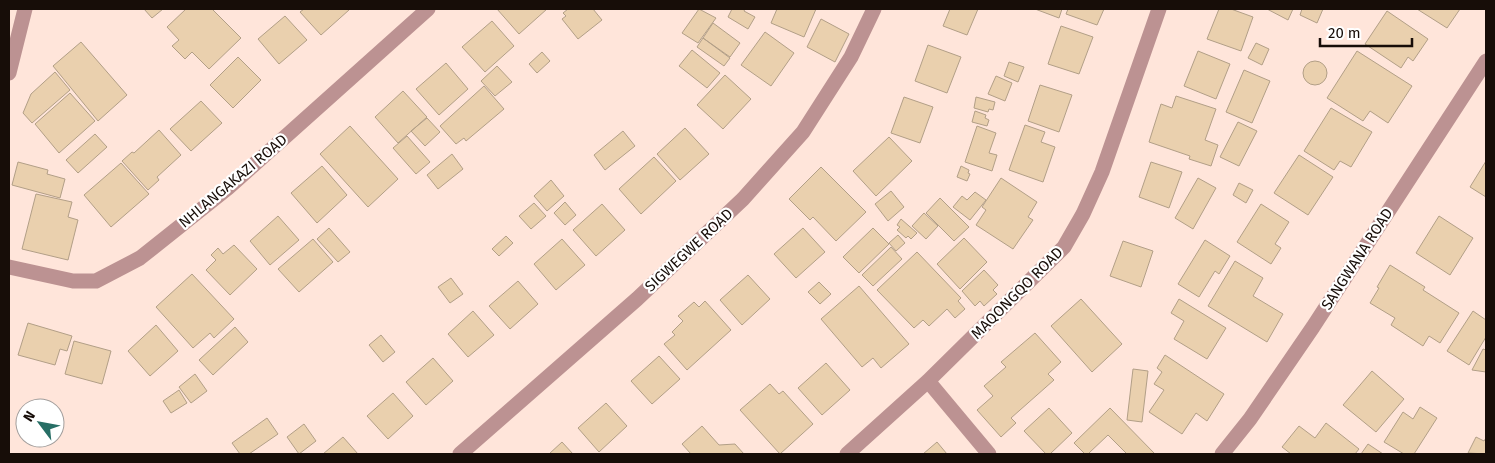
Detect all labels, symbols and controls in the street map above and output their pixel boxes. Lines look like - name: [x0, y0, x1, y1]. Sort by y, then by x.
- scale bar: [1320, 15, 1412, 47]
- text: 20 m: [1328, 24, 1361, 42]
- street label: NHLANGAKAZI ROAD: [175, 130, 291, 232]
- street label: SIGWEGWE ROAD: [641, 205, 737, 295]
- street label: SANGWANA ROAD: [1317, 205, 1397, 313]
- street label: MAQONGQO ROAD: [967, 243, 1067, 343]
- north arrow: [15, 398, 65, 448]
- text: N: [20, 408, 39, 425]

